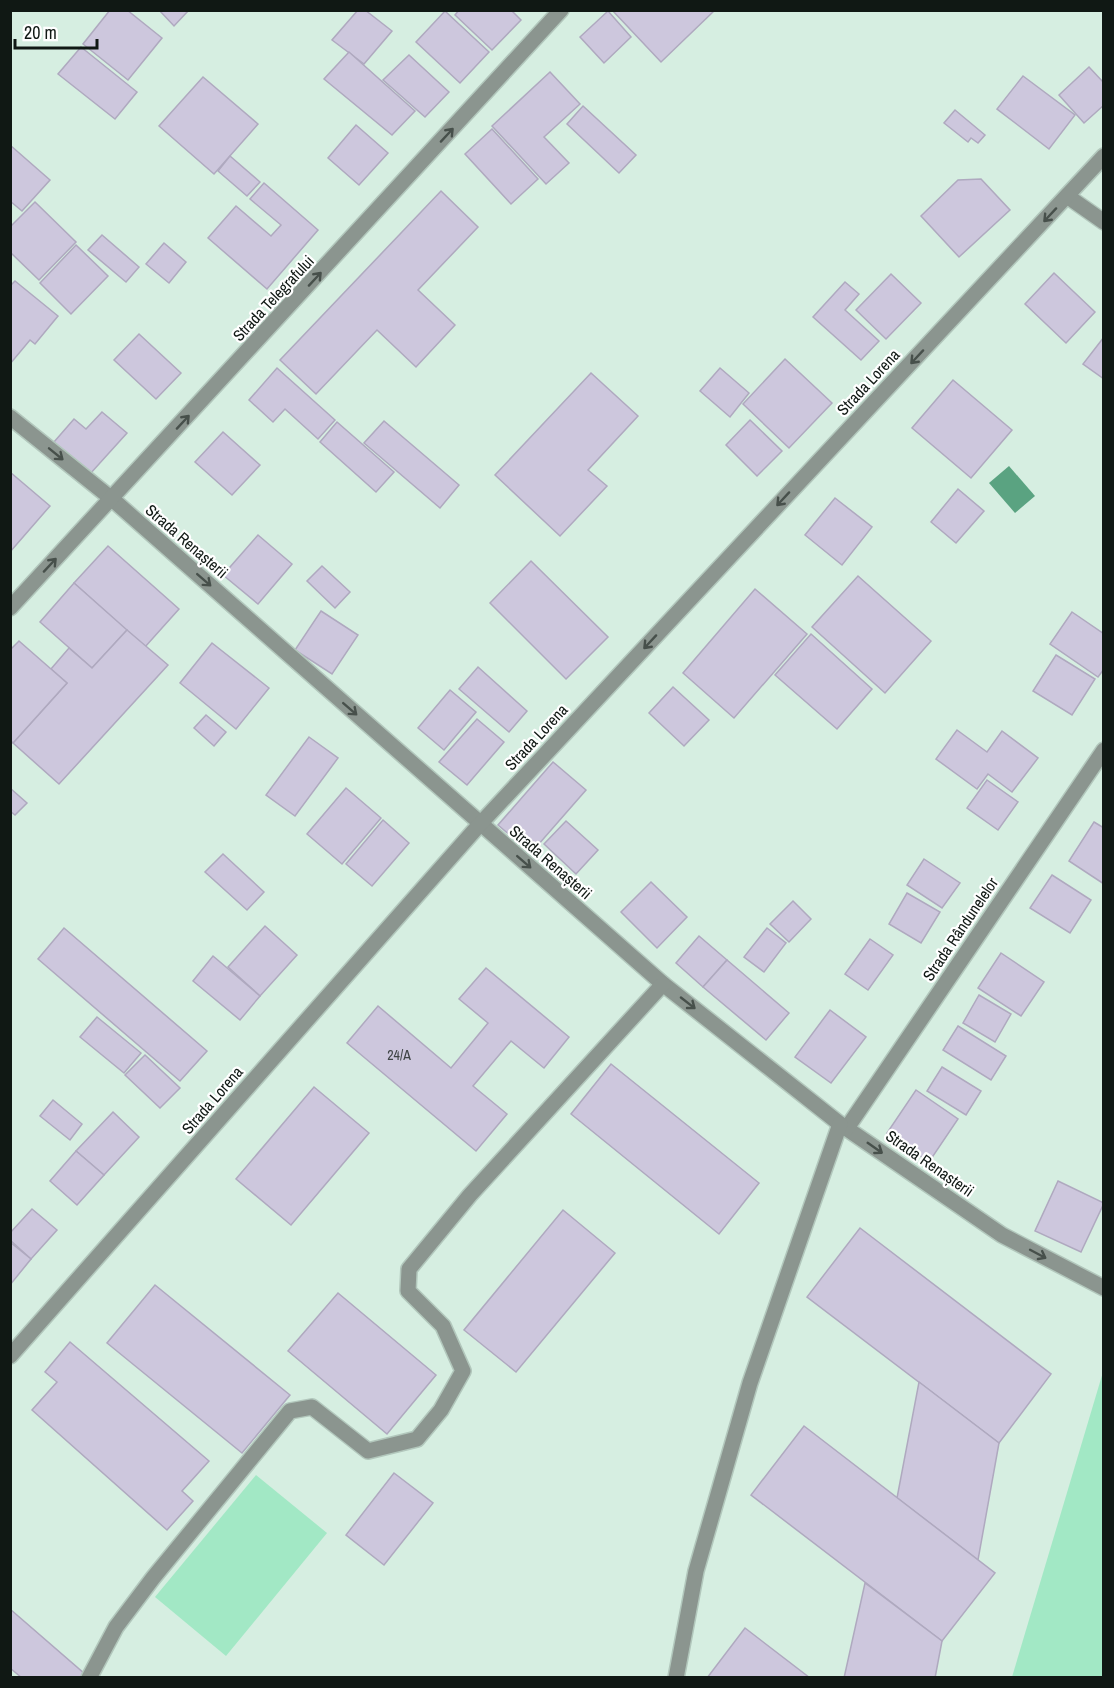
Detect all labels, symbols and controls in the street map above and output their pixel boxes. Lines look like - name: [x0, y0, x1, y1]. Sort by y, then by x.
- scale bar: [15, 12, 98, 50]
- text: 20 m: [24, 20, 57, 45]
- one-way arrow: [440, 128, 454, 143]
- one-way arrow: [1043, 207, 1057, 222]
- street label: Strada Telegrafului: [227, 250, 319, 346]
- one-way arrow: [308, 271, 322, 286]
- street label: Strada Lorena: [832, 344, 905, 420]
- one-way arrow: [910, 349, 924, 364]
- one-way arrow: [176, 415, 190, 430]
- one-way arrow: [48, 447, 64, 460]
- one-way arrow: [776, 492, 790, 507]
- street label: Strada Renașterii: [141, 499, 233, 583]
- one-way arrow: [43, 558, 58, 573]
- one-way arrow: [196, 573, 211, 587]
- one-way arrow: [643, 634, 657, 649]
- street label: Strada Lorena: [500, 699, 573, 775]
- one-way arrow: [342, 702, 357, 716]
- street label: Strada Renașterii: [505, 820, 597, 904]
- one-way arrow: [516, 855, 531, 869]
- street label: Strada Rândunelelor: [917, 872, 1003, 985]
- one-way arrow: [679, 997, 695, 1010]
- house number: 24/A: [387, 1046, 411, 1064]
- street label: Strada Lorena: [176, 1061, 248, 1139]
- street label: Strada Renașterii: [882, 1124, 978, 1202]
- one-way arrow: [867, 1142, 883, 1154]
- one-way arrow: [1029, 1249, 1047, 1260]

